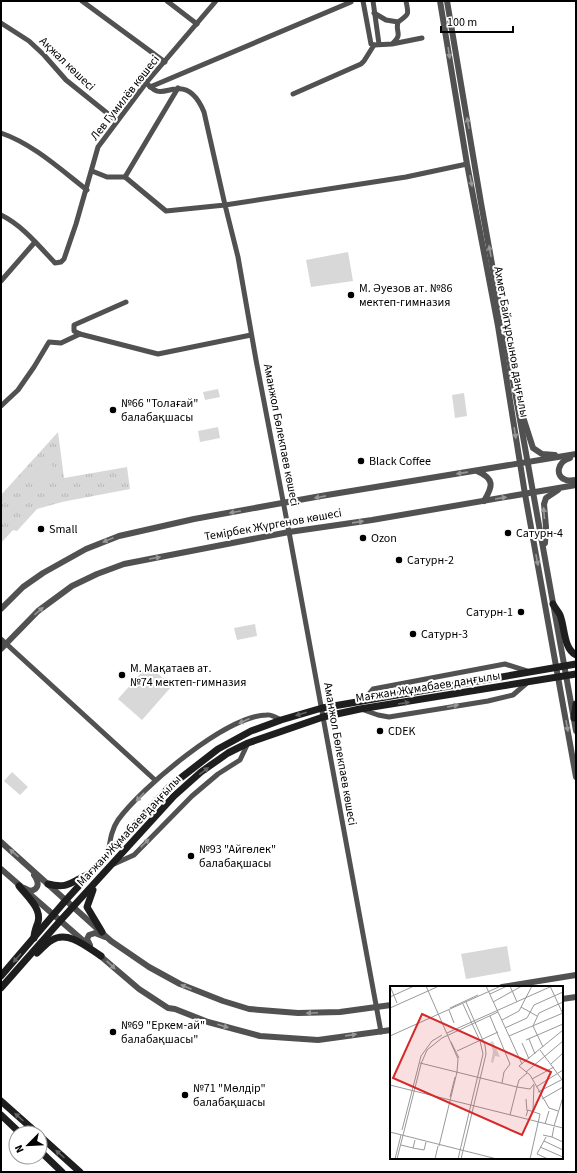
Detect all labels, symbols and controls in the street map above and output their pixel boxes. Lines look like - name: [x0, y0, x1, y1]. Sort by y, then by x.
- scale bar: [441, 8, 513, 34]
- text: 100 m: [447, 14, 477, 31]
- street label: Ақжал көшесі: [35, 33, 99, 95]
- one-way arrow: [446, 47, 452, 59]
- street label: Лев Гумилёв көшесі: [86, 52, 164, 144]
- one-way arrow: [465, 117, 471, 129]
- one-way arrow: [468, 175, 474, 187]
- one-way arrow: [487, 245, 493, 258]
- street label: Ахмет Байтұрсынов даңғылы: [489, 265, 533, 419]
- place label: М. Әуезов ат. №86 мектеп-гимназия: [359, 280, 452, 311]
- marker: М. Әуезов ат. №86 мектеп-гимназия: [346, 290, 356, 300]
- street label: Аманжол Бөлекпаев көшесі: [259, 362, 303, 508]
- place label: №66 "Толағай" балабақшасы: [121, 395, 198, 426]
- marker: №66 "Толағай" балабақшасы: [108, 405, 118, 415]
- one-way arrow: [512, 427, 518, 440]
- place label: Black Coffee: [369, 453, 431, 470]
- marker: Black Coffee: [356, 456, 366, 466]
- one-way arrow: [456, 470, 468, 476]
- one-way arrow: [314, 494, 326, 500]
- one-way arrow: [494, 495, 507, 501]
- street label: Темірбек Жүргенов көшесі: [203, 505, 343, 545]
- one-way arrow: [541, 506, 548, 519]
- one-way arrow: [229, 509, 241, 515]
- one-way arrow: [352, 519, 365, 525]
- place label: Small: [49, 521, 78, 538]
- marker: Small: [36, 524, 46, 534]
- place label: Сатурн-4: [516, 525, 563, 542]
- marker: Сатурн-4: [503, 528, 513, 538]
- place label: Ozon: [371, 530, 397, 547]
- marker: Ozon: [358, 533, 368, 543]
- one-way arrow: [102, 538, 114, 544]
- place label: Сатурн-2: [407, 552, 454, 569]
- one-way arrow: [535, 554, 541, 566]
- one-way arrow: [149, 555, 161, 561]
- marker: Сатурн-2: [394, 555, 404, 565]
- place label: Сатурн-1: [466, 604, 513, 621]
- one-way arrow: [33, 607, 44, 616]
- marker: Сатурн-1: [516, 607, 526, 617]
- place label: Сатурн-3: [421, 626, 468, 643]
- marker: Сатурн-3: [408, 629, 418, 639]
- place label: М. Мақатаев ат. №74 мектеп-гимназия: [130, 660, 247, 691]
- street label: Мағжан Жұмабаев даңғылы: [354, 667, 502, 707]
- marker: М. Мақатаев ат. №74 мектеп-гимназия: [117, 670, 127, 680]
- street label: Аманжол Бөлекпаев көшесі: [319, 681, 361, 827]
- one-way arrow: [398, 700, 410, 706]
- one-way arrow: [446, 703, 459, 709]
- one-way arrow: [295, 711, 307, 717]
- one-way arrow: [238, 718, 250, 724]
- one-way arrow: [564, 719, 570, 732]
- place label: CDEK: [388, 723, 416, 740]
- marker: CDEK: [375, 726, 385, 736]
- one-way arrow: [198, 766, 209, 775]
- street label: Мағжан Жұмабаев даңғылы: [73, 772, 185, 890]
- one-way arrow: [135, 792, 145, 802]
- one-way arrow: [140, 838, 150, 848]
- place label: №93 "Айгөлек" балабақшасы: [199, 841, 276, 872]
- one-way arrow: [9, 849, 19, 858]
- marker: №93 "Айгөлек" балабақшасы: [186, 851, 196, 861]
- one-way arrow: [12, 953, 21, 963]
- one-way arrow: [106, 960, 116, 970]
- one-way arrow: [179, 983, 191, 989]
- inset map: [390, 986, 563, 1159]
- one-way arrow: [306, 1009, 318, 1016]
- place label: №69 "Еркем-ай" балабақшасы": [121, 1017, 205, 1048]
- one-way arrow: [217, 1023, 229, 1029]
- marker: №69 "Еркем-ай" балабақшасы": [108, 1027, 118, 1037]
- one-way arrow: [345, 1032, 357, 1038]
- place label: №71 "Мөлдір" балабақшасы: [193, 1080, 266, 1111]
- marker: №71 "Мөлдір" балабақшасы: [180, 1090, 190, 1100]
- one-way arrow: [14, 1112, 24, 1122]
- north arrow: [8, 1125, 48, 1165]
- text: N: [11, 1142, 28, 1155]
- one-way arrow: [55, 1149, 65, 1159]

